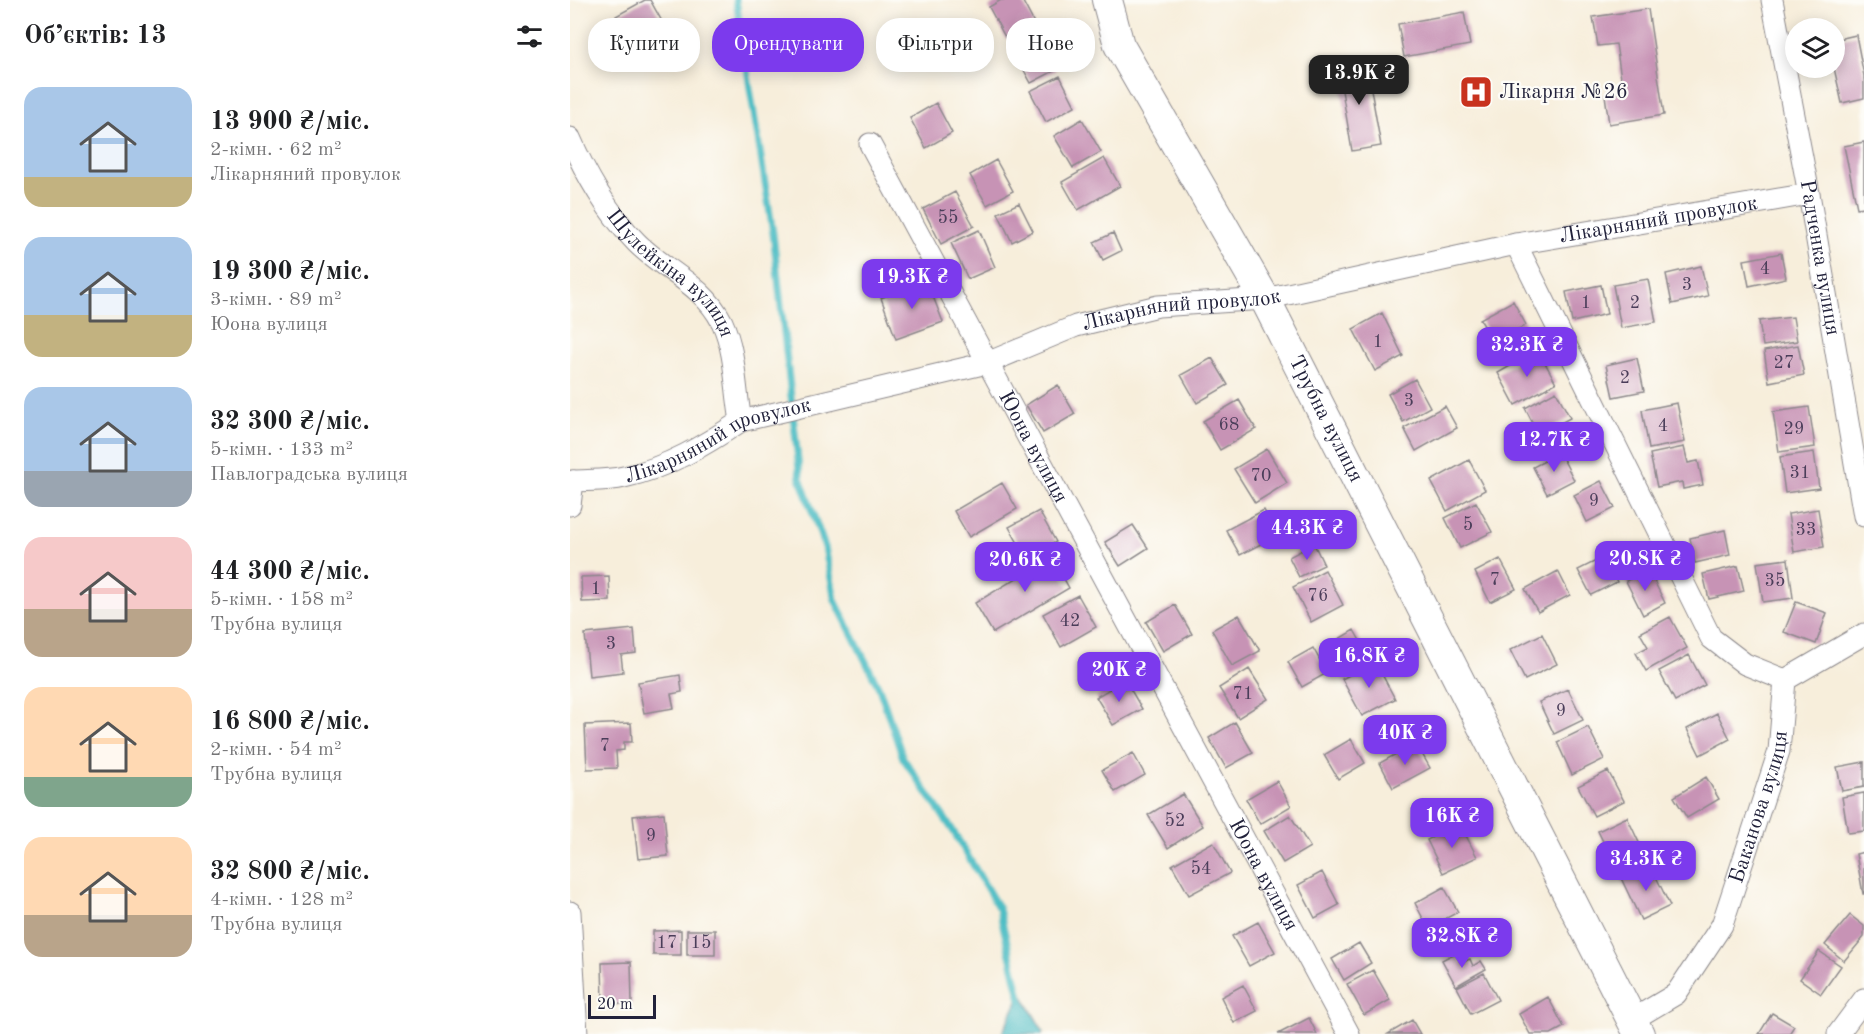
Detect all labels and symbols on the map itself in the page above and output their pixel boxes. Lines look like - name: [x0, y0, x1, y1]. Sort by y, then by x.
- pin: 13.9K ₴: [1304, 55, 1414, 106]
- hospital icon: Лікарня №26: [1458, 74, 1494, 110]
- place label: Лікарня №26: [1499, 82, 1628, 103]
- street label: Радченка вулиця: [1796, 178, 1844, 337]
- street label: Лікарняний провулок: [1558, 192, 1760, 247]
- street label: Шулейкіна вулиця: [602, 205, 737, 340]
- house number: 55: [938, 209, 958, 227]
- pin: 19.3K ₴: [857, 259, 967, 310]
- house number: 4: [1760, 260, 1770, 278]
- house number: 3: [1682, 276, 1692, 294]
- street label: Лікарняний провулок: [1080, 285, 1283, 335]
- house number: 1: [1581, 294, 1591, 312]
- house number: 2: [1630, 294, 1640, 312]
- pin: 32.3K ₴: [1472, 327, 1582, 378]
- house number: 1: [1373, 333, 1383, 351]
- street label: Трубна вулиця: [1285, 352, 1367, 486]
- house number: 27: [1774, 354, 1794, 372]
- house number: 2: [1620, 369, 1630, 387]
- street label: Юона вулиця: [994, 387, 1072, 506]
- house number: 3: [1404, 392, 1414, 410]
- street label: Лікарняний провулок: [623, 394, 814, 487]
- house number: 68: [1219, 416, 1239, 434]
- house number: 4: [1658, 417, 1668, 435]
- house number: 29: [1784, 420, 1804, 438]
- pin: 12.7K ₴: [1499, 422, 1609, 473]
- house number: 31: [1790, 464, 1810, 482]
- house number: 70: [1251, 467, 1271, 485]
- house number: 9: [1589, 492, 1599, 510]
- pin: 44.3K ₴: [1252, 510, 1362, 561]
- house number: 5: [1463, 516, 1473, 534]
- house number: 33: [1796, 521, 1816, 539]
- pin: 20.8K ₴: [1590, 541, 1700, 592]
- pin: 20.6K ₴: [970, 542, 1080, 593]
- house number: 7: [1490, 571, 1500, 589]
- house number: 35: [1765, 572, 1785, 590]
- house number: 1: [591, 580, 601, 598]
- house number: 76: [1308, 587, 1328, 605]
- house number: 42: [1060, 612, 1080, 630]
- house number: 3: [606, 635, 616, 653]
- pin: 16.8K ₴: [1314, 638, 1424, 689]
- pin: 20K ₴: [1077, 652, 1161, 703]
- house number: 71: [1233, 685, 1253, 703]
- house number: 9: [1556, 702, 1566, 720]
- pin: 40K ₴: [1363, 715, 1447, 766]
- street label: Баканова вулиця: [1726, 730, 1791, 886]
- house number: 7: [600, 737, 610, 755]
- pin: 16K ₴: [1410, 798, 1494, 849]
- house number: 52: [1165, 812, 1185, 830]
- street label: Юона вулиця: [1225, 815, 1302, 934]
- house number: 9: [646, 827, 656, 845]
- pin: 34.3K ₴: [1591, 841, 1701, 892]
- house number: 54: [1191, 860, 1211, 878]
- pin: 32.8K ₴: [1407, 918, 1517, 969]
- house number: 17: [657, 934, 677, 952]
- house number: 15: [691, 934, 711, 952]
- scale bar: [588, 992, 656, 1020]

